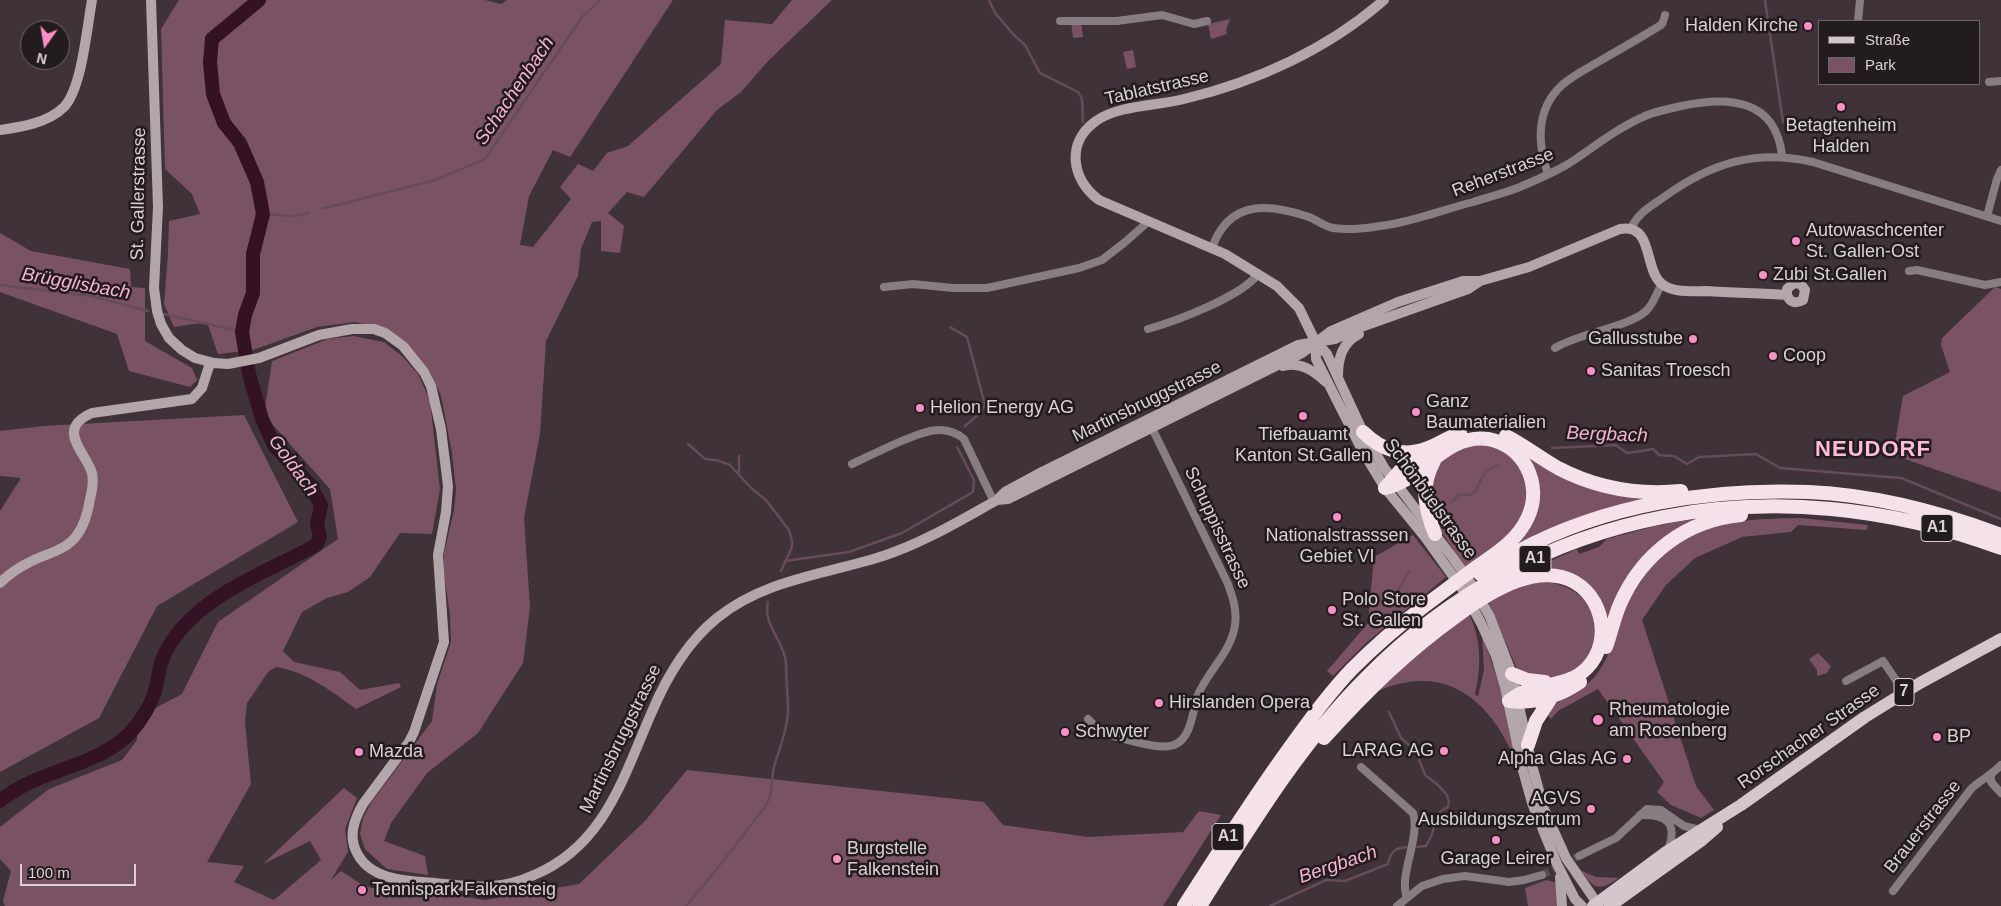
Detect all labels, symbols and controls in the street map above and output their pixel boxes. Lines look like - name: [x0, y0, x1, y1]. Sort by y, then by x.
- place label: Halden Kirche: [1685, 15, 1798, 37]
- north arrow: [20, 20, 70, 70]
- marker: Halden Kirche: [1802, 20, 1814, 32]
- legend: [1818, 20, 1981, 85]
- text: Straße: [1865, 31, 1910, 48]
- water label: Schachenbach: [470, 33, 560, 149]
- text: N: [35, 50, 49, 68]
- text: Park: [1865, 56, 1896, 73]
- street label: Tablatstrasse: [1103, 66, 1211, 110]
- marker: Betagtenheim Halden: [1835, 101, 1847, 113]
- place label: Betagtenheim Halden: [1785, 115, 1897, 158]
- street label: St. Gallerstrasse: [127, 127, 151, 261]
- street label: Reherstrasse: [1449, 144, 1557, 202]
- place label: Autowaschcenter St. Gallen-Ost: [1806, 220, 1944, 262]
- marker: Autowaschcenter St. Gallen-Ost: [1790, 235, 1802, 247]
- water label: Brügglisbach: [20, 263, 132, 305]
- place label: Zubi St.Gallen: [1773, 264, 1887, 286]
- marker: Zubi St.Gallen: [1757, 269, 1769, 281]
- place label: Gallusstube: [1588, 328, 1683, 350]
- marker: Gallusstube: [1687, 333, 1699, 345]
- place label: Coop: [1783, 345, 1826, 367]
- marker: Coop: [1767, 350, 1779, 362]
- street label: Martinsbruggstrasse: [1069, 357, 1225, 447]
- place label: Sanitas Troesch: [1601, 360, 1730, 382]
- marker: Sanitas Troesch: [1585, 365, 1597, 377]
- place label: Ganz Baumaterialien: [1426, 391, 1546, 434]
- place label: Helion Energy AG: [930, 397, 1074, 419]
- marker: Helion Energy AG: [914, 402, 926, 414]
- marker: Ganz Baumaterialien: [1410, 406, 1422, 418]
- marker: Tiefbauamt Kanton St.Gallen: [1297, 410, 1309, 422]
- water label: Bergbach: [1566, 422, 1648, 448]
- place label: Tiefbauamt Kanton St.Gallen: [1235, 424, 1371, 466]
- water label: Goldach: [263, 431, 323, 501]
- street label: Schönbüelstrasse: [1379, 435, 1481, 563]
- district label: NEUDORF: [1814, 437, 1932, 463]
- street label: Schuppisstrasse: [1179, 464, 1255, 592]
- marker: Nationalstrasssen Gebiet VI: [1331, 511, 1343, 523]
- road number: A1: [1921, 514, 1953, 542]
- place label: Nationalstrasssen Gebiet VI: [1265, 525, 1409, 568]
- road number: A1: [1519, 546, 1551, 572]
- place label: Polo Store St. Gallen: [1342, 589, 1426, 632]
- marker: Polo Store St. Gallen: [1326, 604, 1338, 616]
- street label: Martinsbruggstrasse: [576, 661, 666, 817]
- road number: 7: [1894, 679, 1914, 706]
- street label: Rorschacher Strasse: [1734, 680, 1884, 794]
- place label: Hirslanden Opera: [1169, 692, 1310, 714]
- marker: Hirslanden Opera: [1153, 697, 1165, 709]
- place label: Rheumatologie am Rosenberg: [1609, 699, 1730, 742]
- marker: Rheumatologie am Rosenberg: [1591, 713, 1605, 727]
- place label: Schwyter: [1075, 721, 1149, 743]
- marker: Schwyter: [1059, 726, 1071, 738]
- place label: BP: [1947, 726, 1971, 748]
- marker: BP: [1931, 731, 1943, 743]
- place label: LARAG AG: [1342, 740, 1434, 762]
- place label: Mazda: [369, 741, 423, 763]
- marker: LARAG AG: [1438, 745, 1450, 757]
- marker: Mazda: [353, 746, 365, 758]
- place label: Alpha Glas AG: [1498, 748, 1617, 770]
- marker: Alpha Glas AG: [1621, 753, 1633, 765]
- street label: Brauerstrasse: [1880, 776, 1966, 878]
- place label: AGVS Ausbildungszentrum: [1418, 788, 1581, 831]
- marker: AGVS Ausbildungszentrum: [1585, 803, 1597, 815]
- road number: A1: [1212, 824, 1244, 850]
- marker: Garage Leirer: [1490, 834, 1502, 846]
- place label: Burgstelle Falkenstein: [847, 838, 939, 881]
- water label: Bergbach: [1296, 841, 1380, 889]
- place label: Garage Leirer: [1440, 848, 1552, 870]
- marker: Burgstelle Falkenstein: [831, 853, 843, 865]
- scale bar: [22, 854, 139, 886]
- text: 100 m: [28, 864, 70, 881]
- place label: Tennispark Falkensteig: [372, 879, 556, 901]
- marker: Tennispark Falkensteig: [356, 884, 368, 896]

